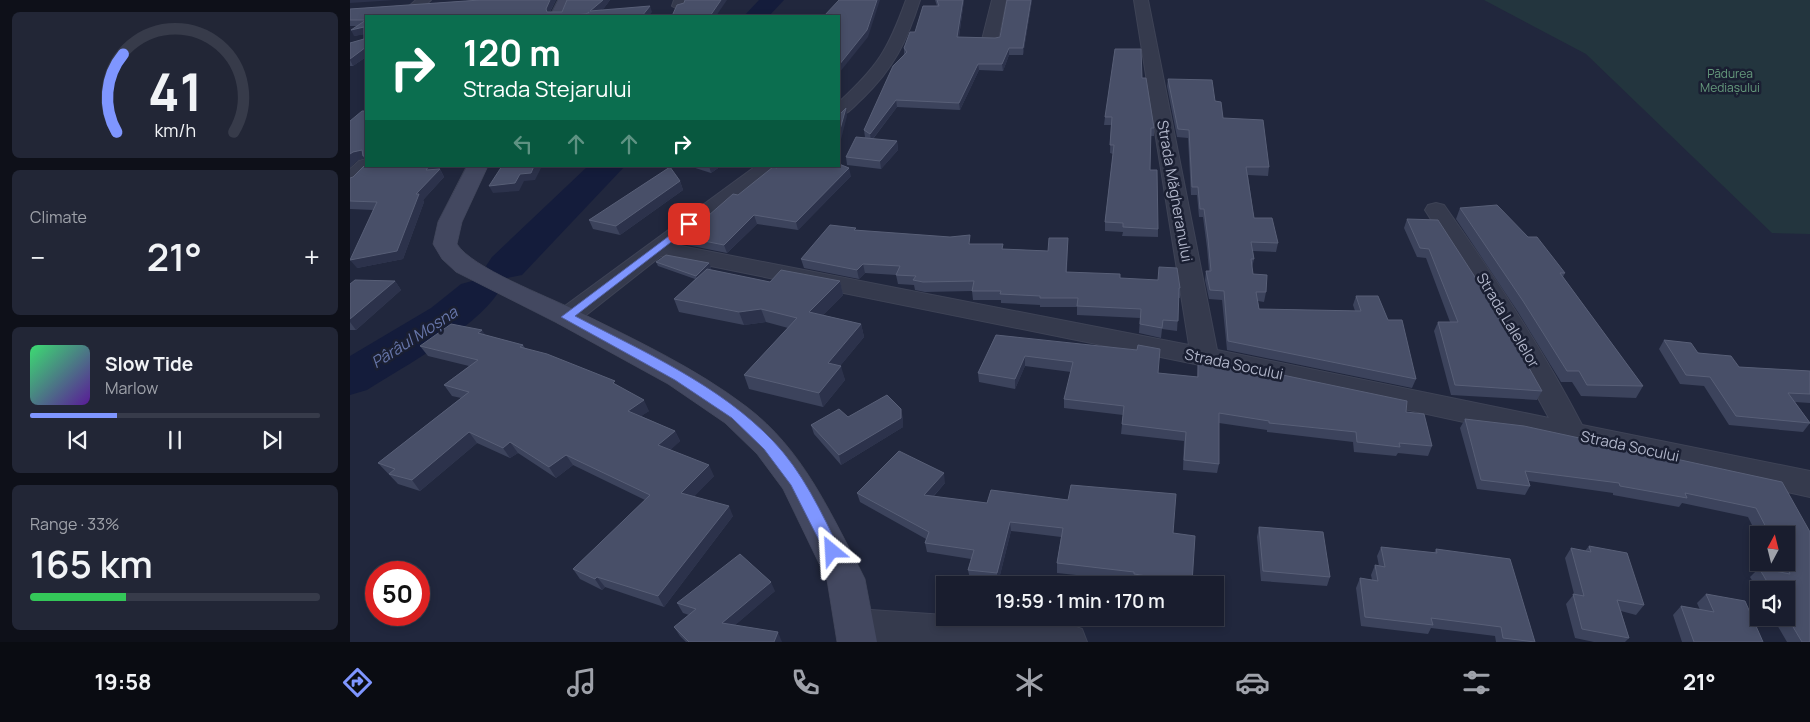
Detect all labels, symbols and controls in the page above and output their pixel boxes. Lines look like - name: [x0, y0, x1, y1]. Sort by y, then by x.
- text: 120 m: [463, 29, 561, 77]
- icon: right: [380, 35, 445, 100]
- text: 41: [148, 56, 202, 127]
- park label: Pădurea Mediașului: [1700, 65, 1760, 96]
- text: Strada Stejarului: [463, 74, 632, 104]
- text: km/h: [154, 118, 196, 142]
- street label: Strada Măgheranului: [1152, 118, 1198, 264]
- icon: left: [509, 130, 537, 158]
- icon: ahead: [562, 130, 590, 158]
- icon: ahead: [615, 130, 643, 158]
- icon: right: [668, 130, 696, 158]
- pin: [668, 203, 710, 245]
- text: Climate: [30, 206, 87, 228]
- icon: arrive: [675, 210, 703, 238]
- text: 21°: [147, 230, 202, 282]
- text: −: [30, 238, 45, 276]
- text: +: [304, 238, 320, 276]
- street label: Strada Lalelelor: [1471, 269, 1545, 372]
- water label: Pârâul Moșna: [367, 300, 462, 373]
- street label: Strada Socului: [1183, 343, 1285, 385]
- text: Slow Tide: [105, 351, 193, 377]
- text: Marlow: [105, 377, 158, 399]
- street label: Strada Socului: [1579, 425, 1681, 467]
- icon: previous: [64, 426, 92, 454]
- icon: pause: [161, 426, 189, 454]
- icon: next: [258, 426, 286, 454]
- text: Range · 33%: [30, 513, 119, 535]
- position arrow: [805, 524, 857, 576]
- north arrow: [1750, 526, 1795, 571]
- map controls: [1750, 526, 1795, 626]
- text: 165 km: [30, 537, 153, 589]
- speed limit sign: 50: [365, 561, 430, 626]
- button: sound: [1750, 581, 1795, 626]
- text: 19:59 · 1 min · 170 m: [995, 588, 1165, 614]
- icon: directions: [340, 665, 375, 700]
- icon: music: [564, 665, 599, 700]
- icon: phone: [788, 665, 823, 700]
- icon: climate: [1012, 665, 1047, 700]
- icon: car: [1235, 665, 1270, 700]
- icon: filters: [1459, 665, 1494, 700]
- text: 19:58: [94, 667, 152, 697]
- text: 21°: [1683, 667, 1716, 697]

